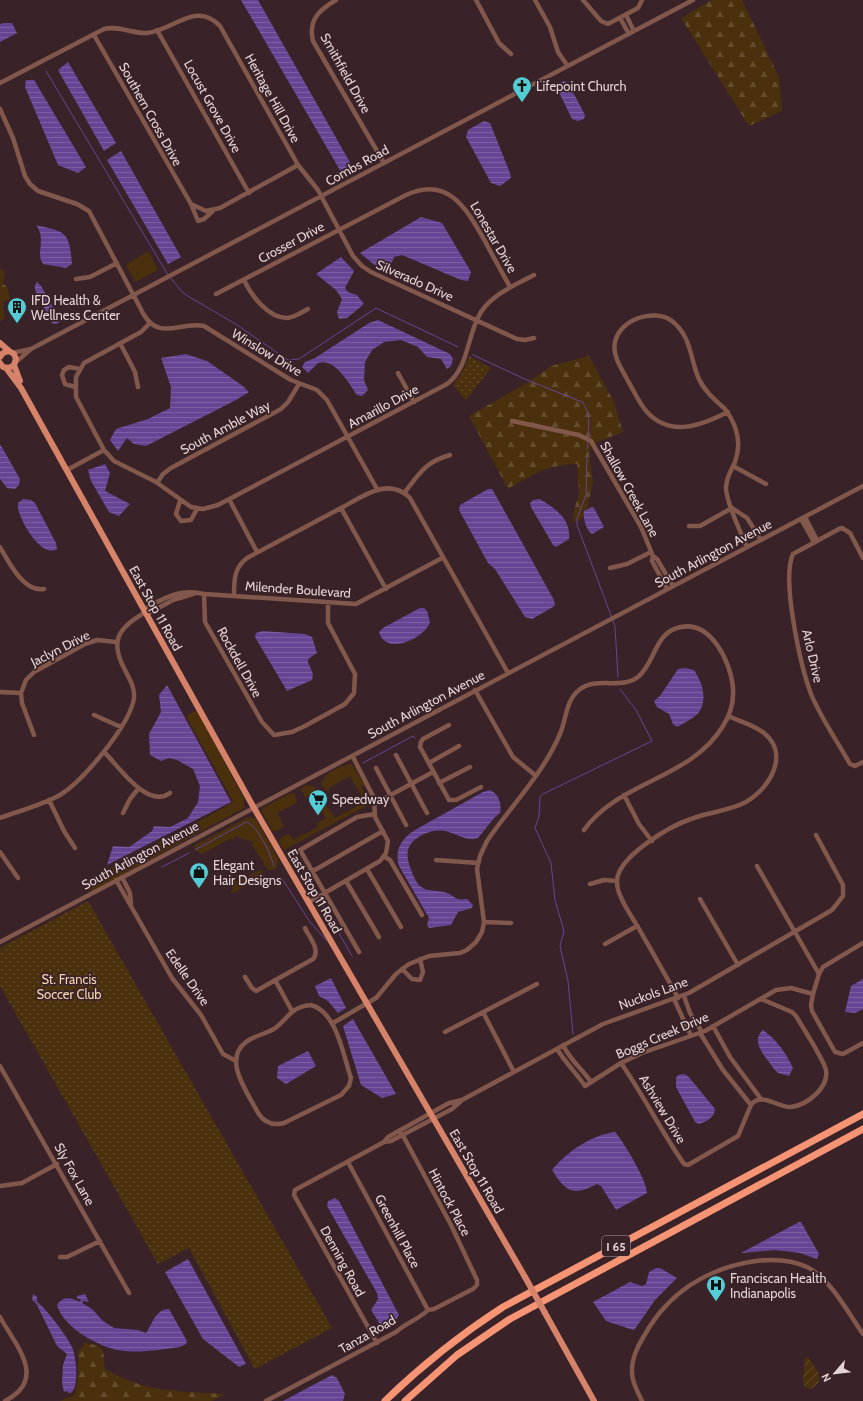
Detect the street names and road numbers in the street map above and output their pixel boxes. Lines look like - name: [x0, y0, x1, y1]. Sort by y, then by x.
- street label: Smithfield Drive: [317, 30, 375, 116]
- street label: Heritage Hill Drive: [242, 51, 304, 146]
- street label: Locust Grove Drive: [181, 57, 245, 155]
- street label: Southern Cross Drive: [116, 59, 186, 169]
- street label: Combs Road: [322, 141, 392, 189]
- street label: Lonestar Drive: [467, 199, 521, 276]
- street label: Crosser Drive: [255, 218, 327, 266]
- street label: Silverado Drive: [374, 256, 456, 304]
- street label: Winslow Drive: [229, 325, 305, 379]
- street label: Amarillo Drive: [345, 381, 421, 431]
- street label: South Amble Way: [177, 396, 273, 457]
- street label: Shallow Creek Lane: [597, 438, 663, 540]
- street label: South Arlington Avenue: [652, 515, 775, 591]
- street label: East Stop 11 Road: [126, 563, 186, 653]
- street label: Milender Boulevard: [245, 577, 351, 601]
- street label: Rockdell Drive: [214, 624, 266, 700]
- street label: Jaclyn Drive: [27, 626, 93, 670]
- street label: Arlo Drive: [799, 628, 827, 685]
- street label: South Arlington Avenue: [365, 666, 488, 742]
- street label: South Arlington Avenue: [79, 817, 202, 893]
- street label: East Stop 11 Road: [284, 846, 346, 936]
- street label: Edelle Drive: [163, 946, 214, 1009]
- street label: Nuckols Lane: [616, 973, 690, 1013]
- street label: Boggs Creek Drive: [613, 1008, 711, 1062]
- street label: Ashview Drive: [636, 1072, 690, 1147]
- street label: East Stop 11 Road: [446, 1126, 508, 1216]
- street label: Sly Fox Lane: [51, 1140, 99, 1208]
- street label: Hintock Place: [426, 1165, 475, 1239]
- street label: Greenhill Place: [372, 1191, 424, 1271]
- street label: Denning Road: [317, 1223, 369, 1299]
- road number: I 65: [602, 1236, 630, 1256]
- street label: Tanza Road: [336, 1311, 398, 1357]

